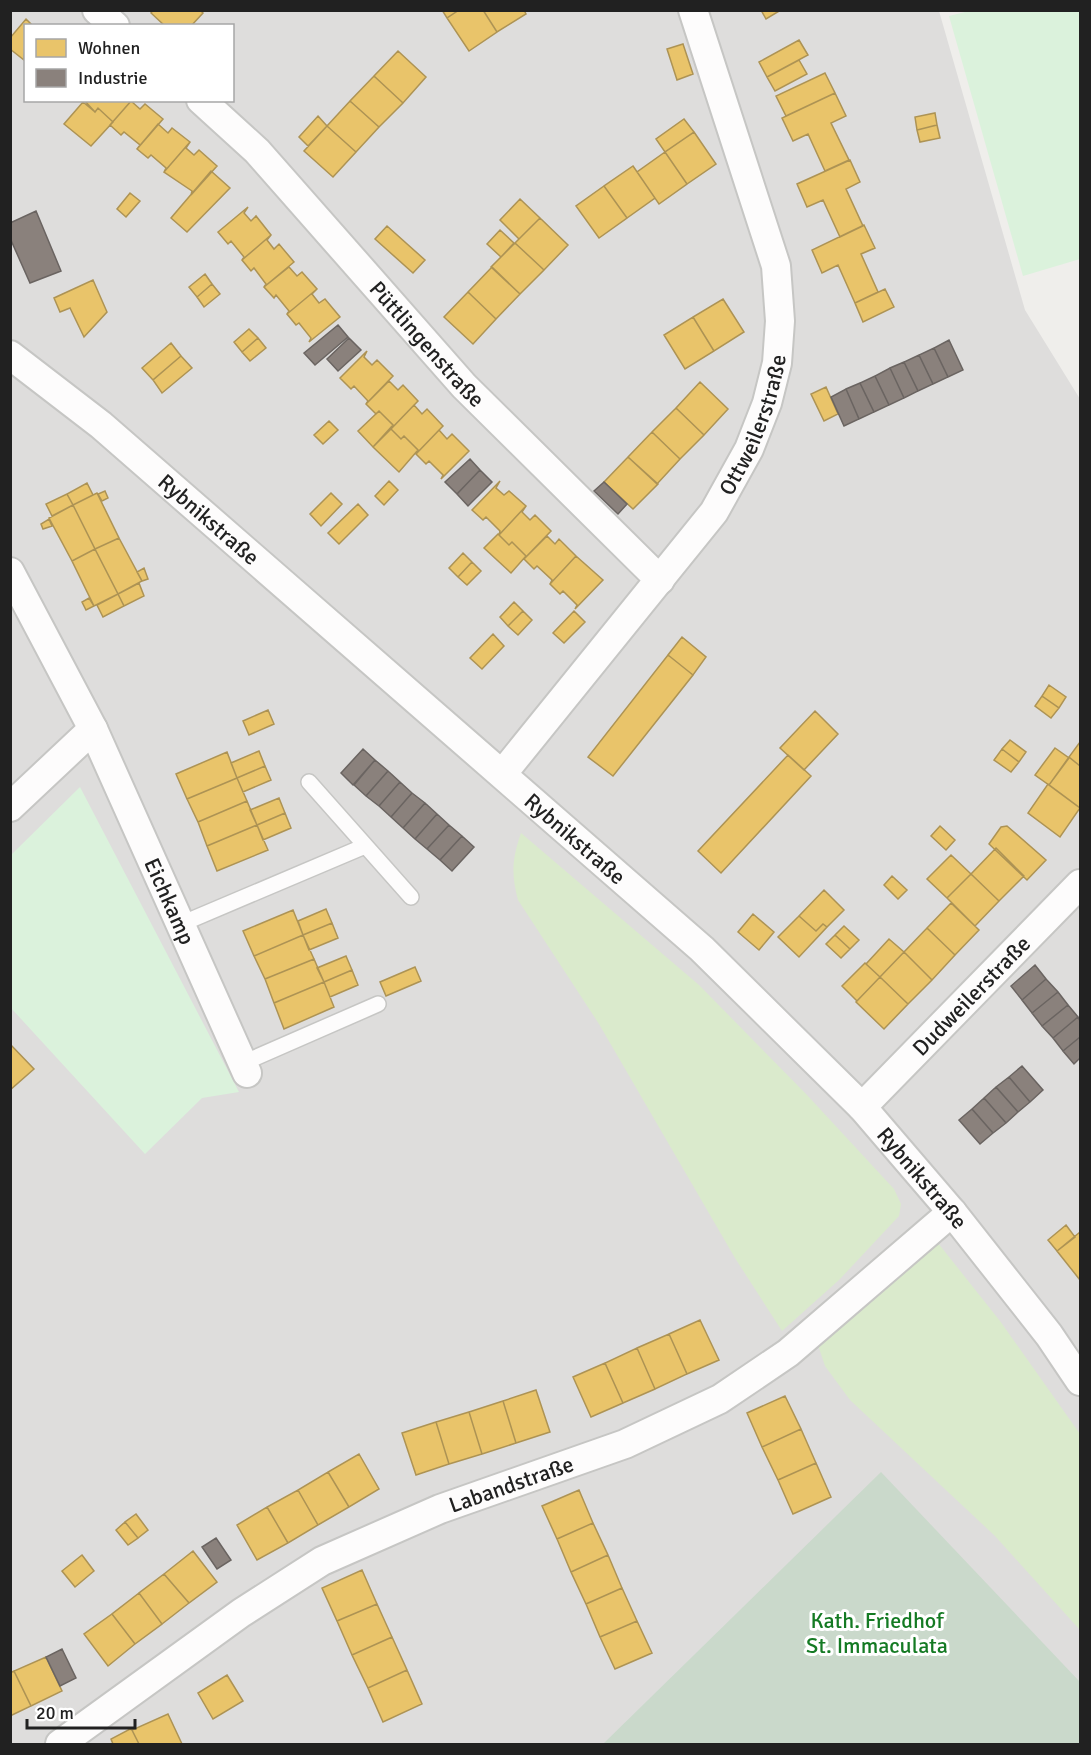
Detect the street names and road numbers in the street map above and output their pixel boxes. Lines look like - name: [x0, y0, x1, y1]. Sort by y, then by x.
- street label: Püttlingenstraße: [364, 275, 491, 413]
- street label: Ottweilerstraße: [713, 354, 791, 500]
- street label: Rybnikstraße: [153, 468, 265, 570]
- street label: Rybnikstraße: [519, 787, 631, 890]
- street label: Eichkamp: [139, 853, 201, 949]
- street label: Dudweilerstraße: [906, 930, 1036, 1061]
- street label: Rybnikstraße: [871, 1121, 973, 1234]
- street label: Labandstraße: [445, 1450, 577, 1518]

